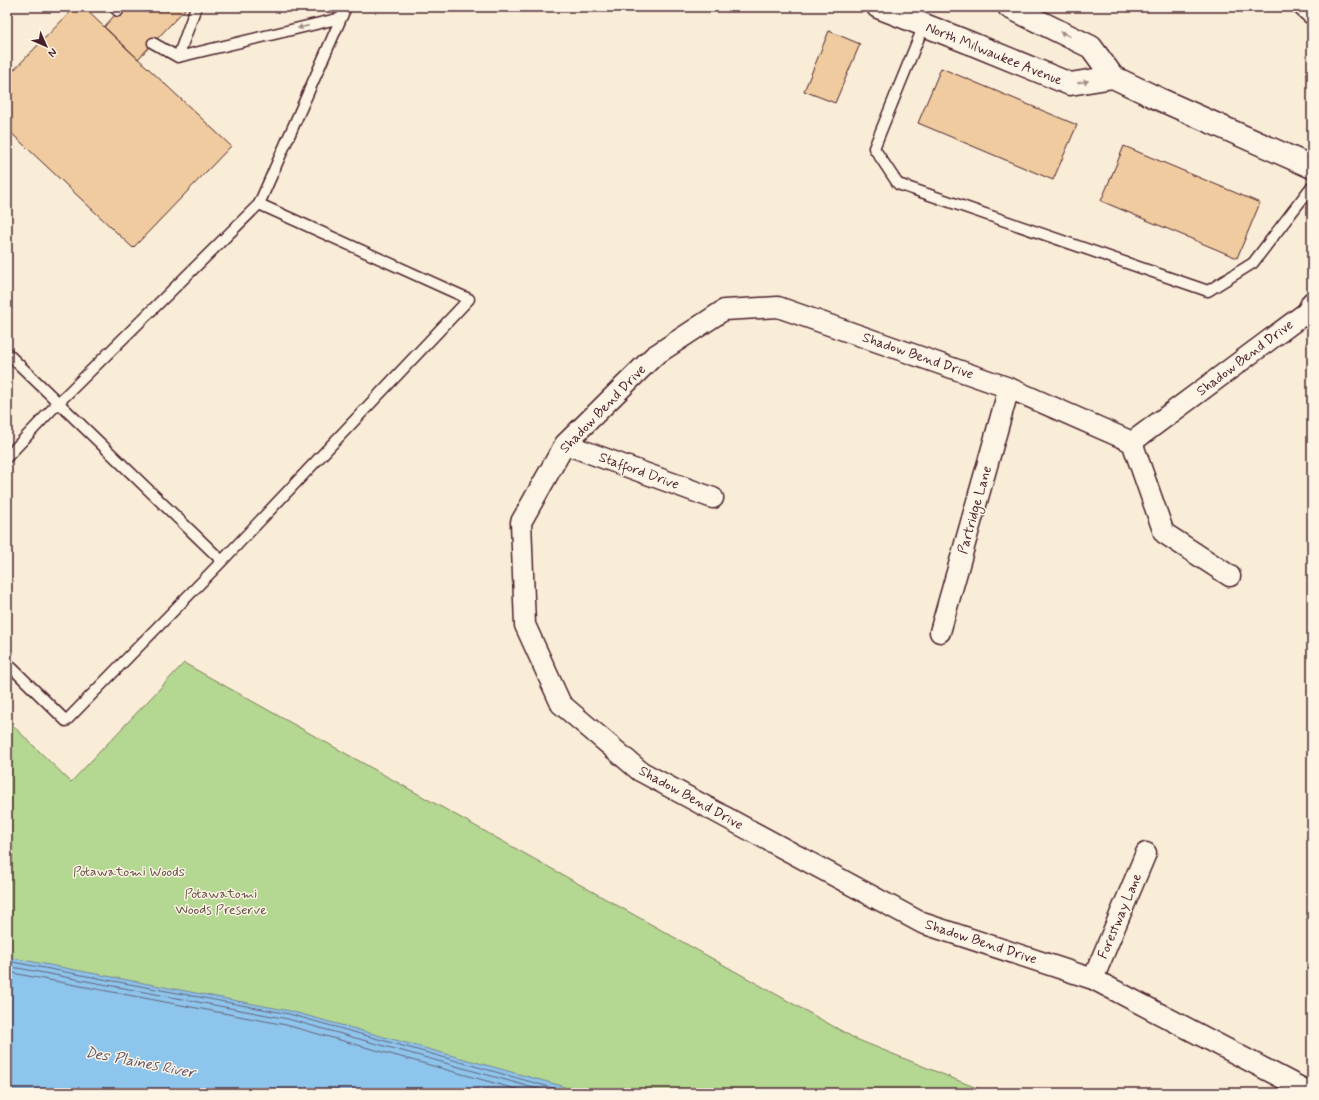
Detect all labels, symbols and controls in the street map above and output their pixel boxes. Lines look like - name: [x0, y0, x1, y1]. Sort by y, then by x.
- street label: North Milwaukee Avenue: [923, 18, 1065, 90]
- one-way arrow: [297, 25, 309, 31]
- north arrow: [26, 26, 66, 66]
- one-way arrow: [1059, 31, 1070, 37]
- text: N: [45, 45, 60, 60]
- one-way arrow: [1077, 79, 1090, 85]
- street label: Shadow Bend Drive: [1193, 316, 1297, 400]
- street label: Shadow Bend Drive: [860, 329, 976, 383]
- street label: Shadow Bend Drive: [556, 361, 650, 457]
- street label: Stafford Drive: [596, 448, 682, 496]
- street label: Partridge Lane: [954, 464, 997, 556]
- street label: Shadow Bend Drive: [636, 762, 746, 834]
- park label: Potawatomi Woods: [73, 863, 185, 881]
- street label: Forestway Lane: [1094, 870, 1146, 962]
- park label: Potawatomi Woods Preserve: [175, 885, 267, 919]
- street label: Shadow Bend Drive: [923, 915, 1039, 969]
- water label: Des Plaines River: [84, 1043, 198, 1084]

